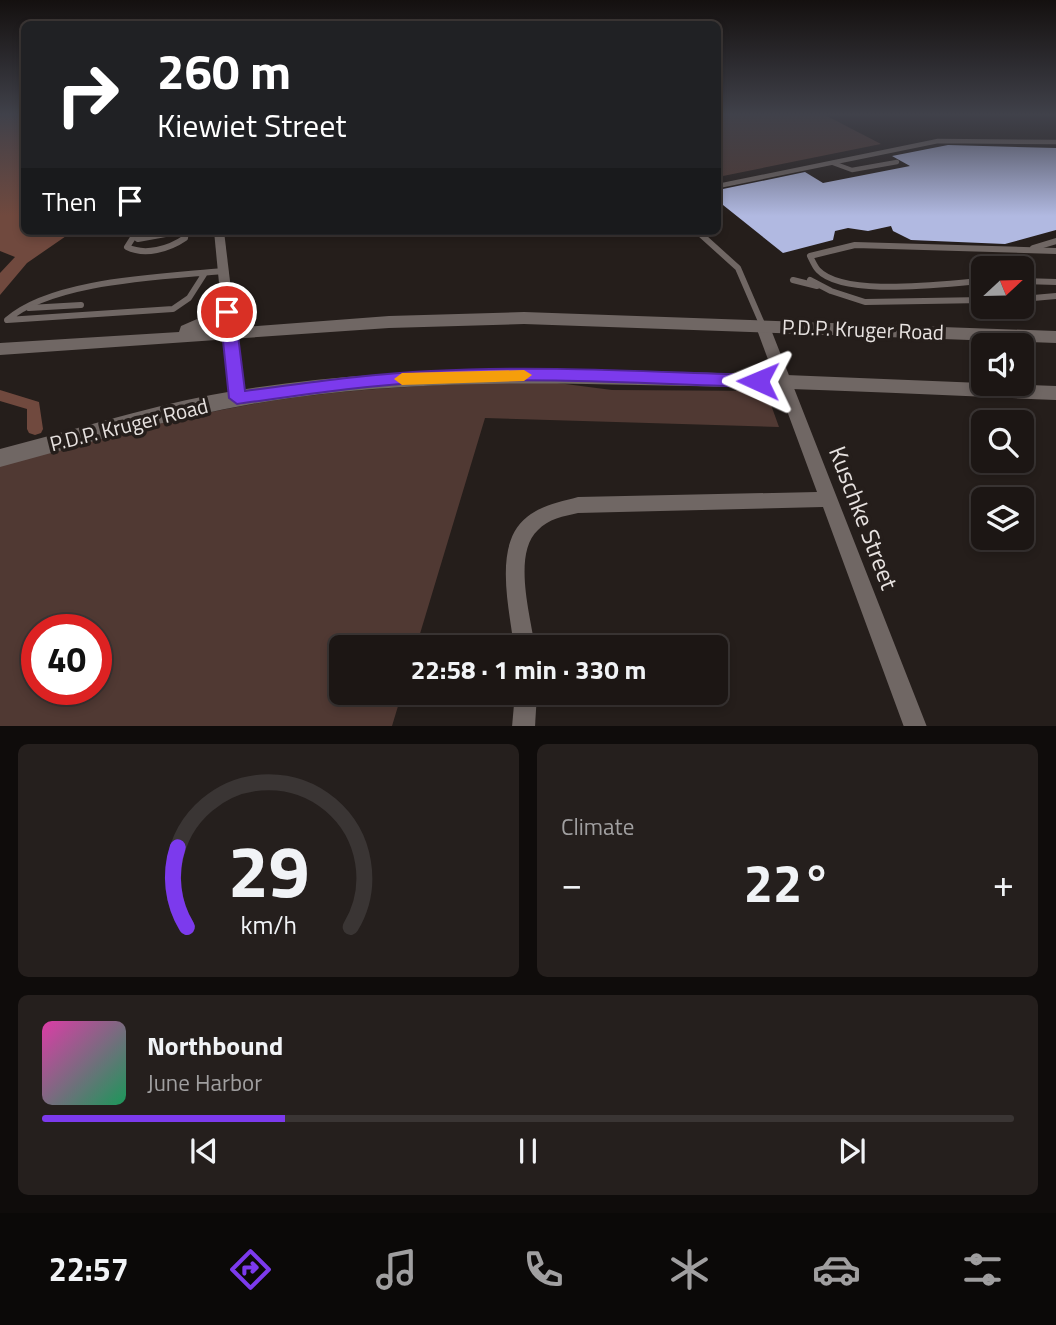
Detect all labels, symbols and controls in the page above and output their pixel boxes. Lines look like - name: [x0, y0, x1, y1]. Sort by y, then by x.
- text: 260 m: [157, 33, 291, 108]
- icon: right: [42, 49, 133, 140]
- text: Kiewiet Street: [157, 101, 346, 149]
- text: Then: [42, 182, 97, 221]
- icon: arrive: [111, 182, 149, 220]
- north arrow: [971, 256, 1034, 318]
- map controls: [971, 256, 1034, 550]
- pin: [197, 282, 257, 342]
- icon: arrive: [208, 293, 246, 331]
- street label: P.D.P. Kruger Road: [782, 310, 945, 348]
- button: sound: [971, 333, 1034, 396]
- position arrow: [721, 344, 795, 418]
- street label: P.D.P. Kruger Road: [46, 389, 211, 459]
- button: search: [971, 410, 1034, 473]
- street label: Kuschke Street: [820, 441, 908, 595]
- button: layers: [971, 487, 1034, 550]
- speed limit sign: 40: [21, 614, 112, 705]
- text: 22:58 · 1 min · 330 m: [411, 650, 646, 689]
- text: Climate: [561, 809, 634, 844]
- text: 29: [228, 815, 309, 925]
- text: 22°: [744, 843, 831, 922]
- text: −: [561, 854, 582, 912]
- text: +: [993, 854, 1014, 912]
- text: km/h: [240, 905, 297, 943]
- text: Northbound: [147, 1026, 283, 1065]
- text: June Harbor: [147, 1065, 262, 1100]
- icon: previous: [185, 1132, 223, 1170]
- icon: pause: [509, 1132, 547, 1170]
- icon: next: [833, 1132, 871, 1170]
- text: 22:57: [49, 1245, 129, 1293]
- icon: directions: [226, 1245, 275, 1294]
- icon: music: [372, 1245, 421, 1294]
- icon: phone: [519, 1245, 568, 1294]
- icon: climate: [665, 1245, 714, 1294]
- icon: car: [812, 1245, 861, 1294]
- icon: filters: [958, 1245, 1007, 1294]

